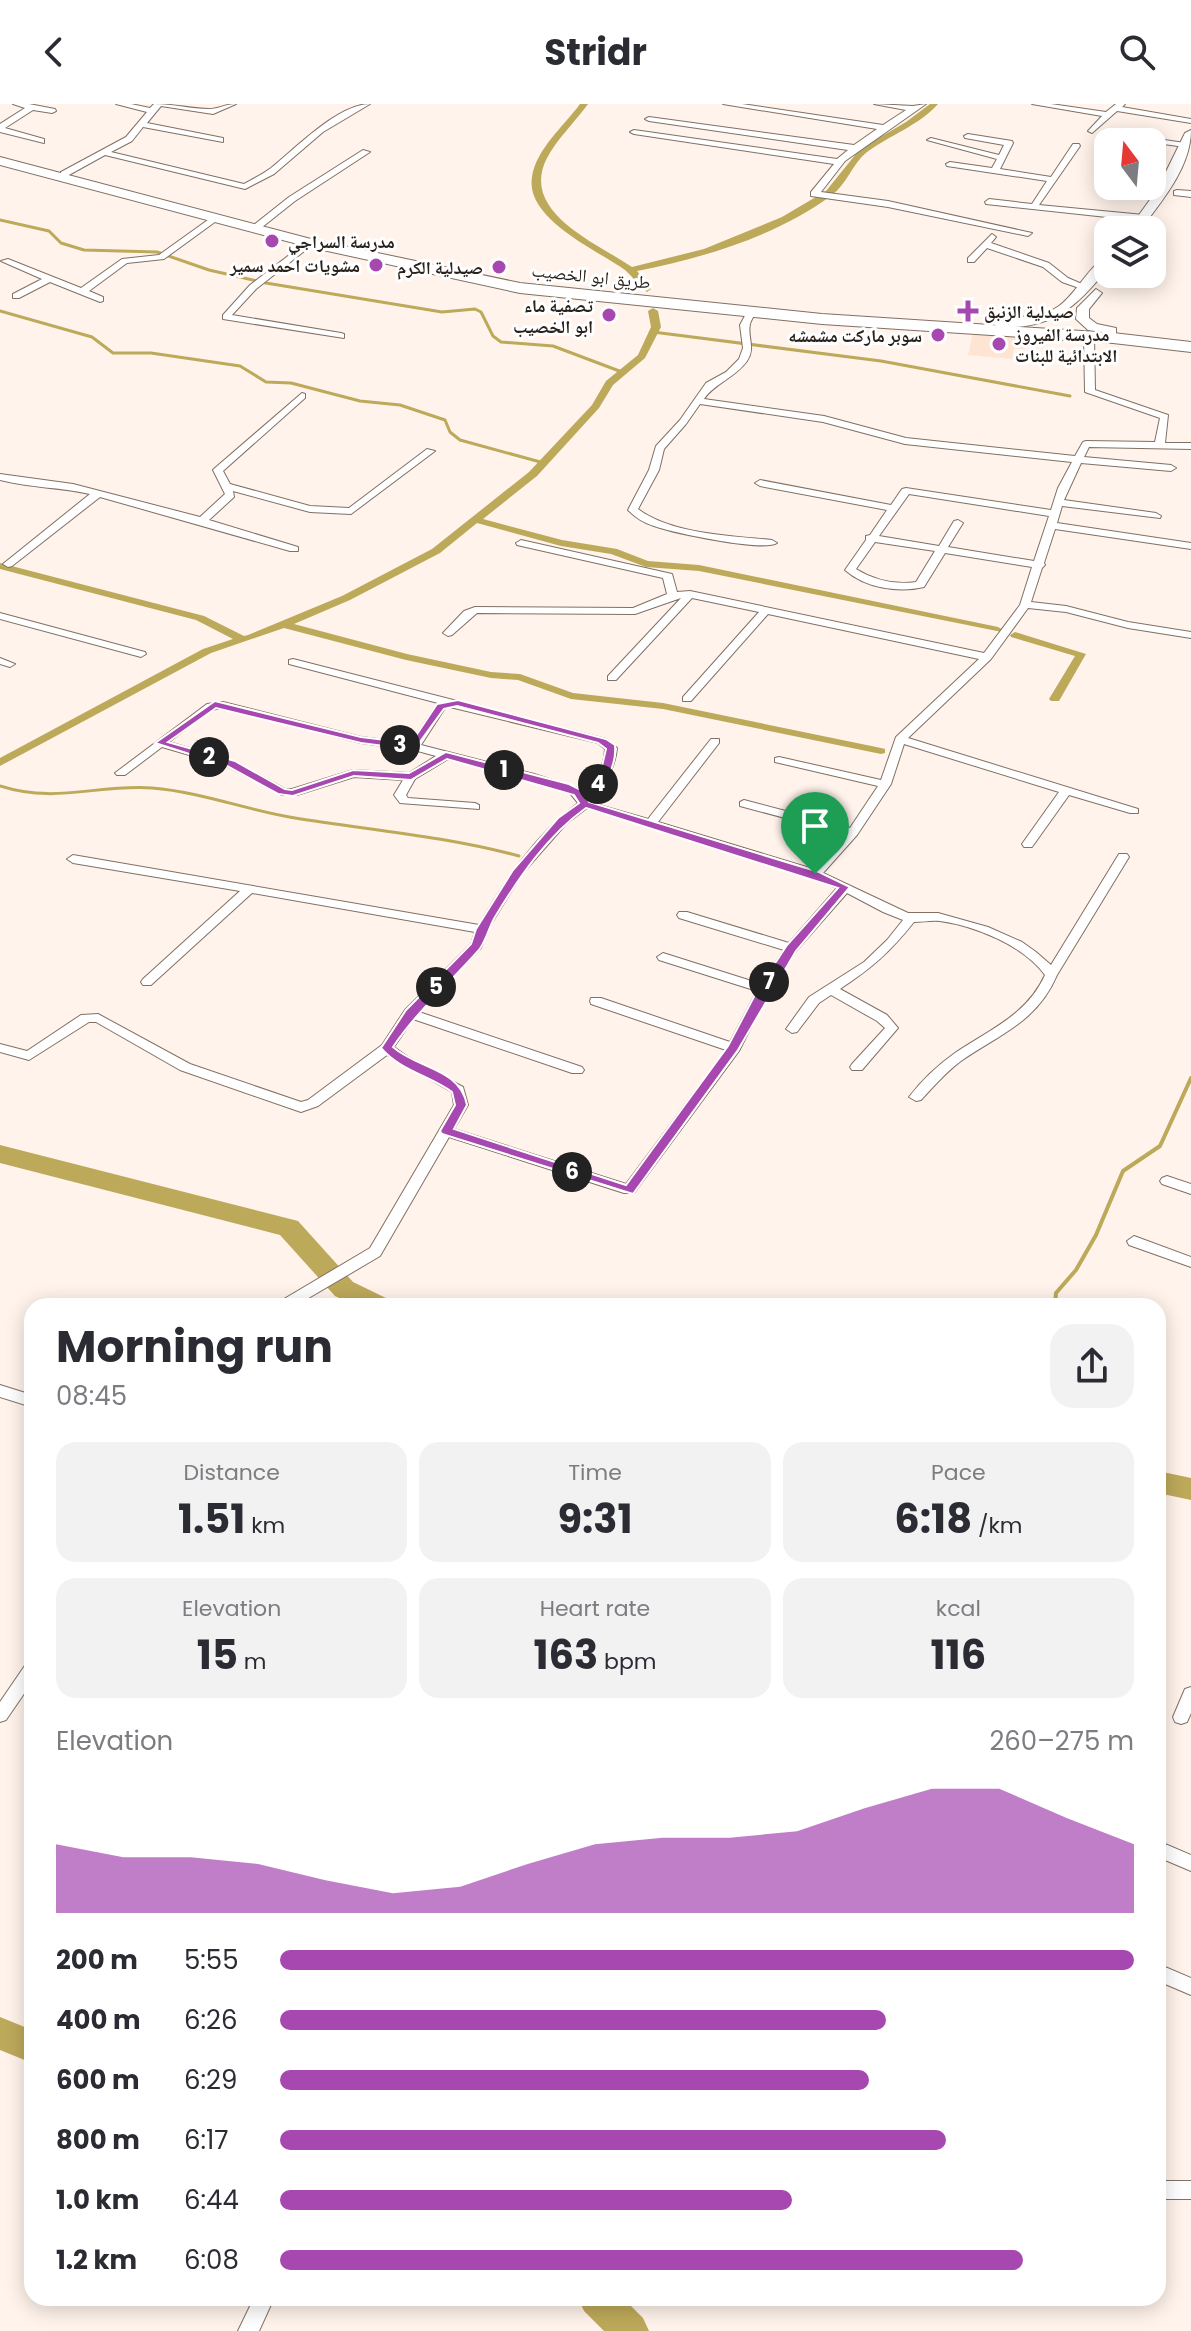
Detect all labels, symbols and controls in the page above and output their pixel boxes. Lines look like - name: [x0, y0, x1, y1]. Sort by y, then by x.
- text: Stridr: [544, 27, 647, 78]
- icon: back: [32, 30, 76, 74]
- icon: search: [1115, 30, 1159, 74]
- north arrow: [1094, 128, 1166, 200]
- map controls: [1094, 128, 1166, 288]
- button: layers: [1094, 216, 1166, 288]
- place label: مدرسة السراجي: [288, 229, 395, 256]
- marker: مدرسة السراجي: [263, 232, 281, 250]
- place label: مشويات احمد سمير: [229, 253, 360, 278]
- place label: صيدلية الكرم: [397, 255, 483, 280]
- marker: مشويات احمد سمير: [367, 256, 385, 274]
- street label: طريق ابو الخصيب: [530, 257, 652, 295]
- marker: صيدلية الكرم: [490, 258, 508, 276]
- place label: تصفية ماء ابو الخصيب: [513, 293, 593, 339]
- place label: صيدلية الزنبق: [984, 299, 1074, 324]
- marker: صيدلية الزنبق: [959, 302, 977, 320]
- marker: تصفية ماء ابو الخصيب: [600, 306, 618, 324]
- place label: مدرسة الفيروز الابتدائية للبنات: [1014, 322, 1117, 368]
- place label: سوبر ماركت مشمشه: [788, 323, 922, 348]
- marker: سوبر ماركت مشمشه: [929, 326, 947, 344]
- marker: مدرسة الفيروز الابتدائية للبنات: [990, 335, 1008, 353]
- pin: 3: [380, 725, 420, 765]
- text: 3: [393, 729, 407, 760]
- pin: 2: [189, 737, 229, 777]
- text: 2: [203, 741, 215, 772]
- pin: 1: [484, 750, 524, 790]
- text: 1: [500, 754, 508, 785]
- pin: 4: [578, 764, 618, 804]
- text: 4: [591, 768, 605, 799]
- pin: [781, 792, 849, 874]
- icon: arrive: [793, 804, 837, 848]
- pin: 7: [749, 962, 789, 1002]
- text: 7: [763, 966, 775, 997]
- pin: 5: [416, 967, 456, 1007]
- text: 5: [429, 971, 443, 1002]
- pin: 6: [552, 1152, 592, 1192]
- text: 6: [565, 1156, 579, 1187]
- text: Morning run: [56, 1316, 333, 1377]
- button: share: [1050, 1324, 1134, 1408]
- text: 08:45: [56, 1378, 127, 1414]
- text: Distance: [183, 1457, 280, 1488]
- text: Time: [568, 1457, 622, 1488]
- text: Pace: [931, 1457, 986, 1488]
- text: 1.51: [178, 1491, 245, 1547]
- text: 9:31: [557, 1491, 633, 1547]
- text: 6:18: [894, 1491, 972, 1547]
- text: km: [245, 1510, 285, 1541]
- text: /km: [972, 1510, 1022, 1541]
- text: Elevation: [182, 1593, 281, 1624]
- text: Heart rate: [540, 1593, 650, 1624]
- text: kcal: [936, 1593, 981, 1624]
- text: 15: [197, 1627, 238, 1683]
- text: 163: [533, 1627, 598, 1683]
- text: 116: [931, 1627, 986, 1683]
- text: m: [238, 1646, 266, 1677]
- text: bpm: [598, 1646, 657, 1677]
- text: Elevation: [56, 1723, 173, 1759]
- text: 260–275 m: [989, 1723, 1134, 1759]
- text: 200 m: [56, 1942, 138, 1978]
- text: 5:55: [184, 1942, 239, 1978]
- text: 400 m: [56, 2002, 141, 2038]
- text: 6:26: [184, 2002, 238, 2038]
- text: 600 m: [56, 2062, 140, 2098]
- text: 6:29: [184, 2062, 237, 2098]
- text: 800 m: [56, 2122, 140, 2158]
- text: 6:17: [184, 2122, 229, 2158]
- text: 1.0 km: [56, 2182, 139, 2218]
- text: 6:44: [184, 2182, 239, 2218]
- text: 1.2 km: [56, 2242, 137, 2278]
- text: 6:08: [184, 2242, 239, 2278]

